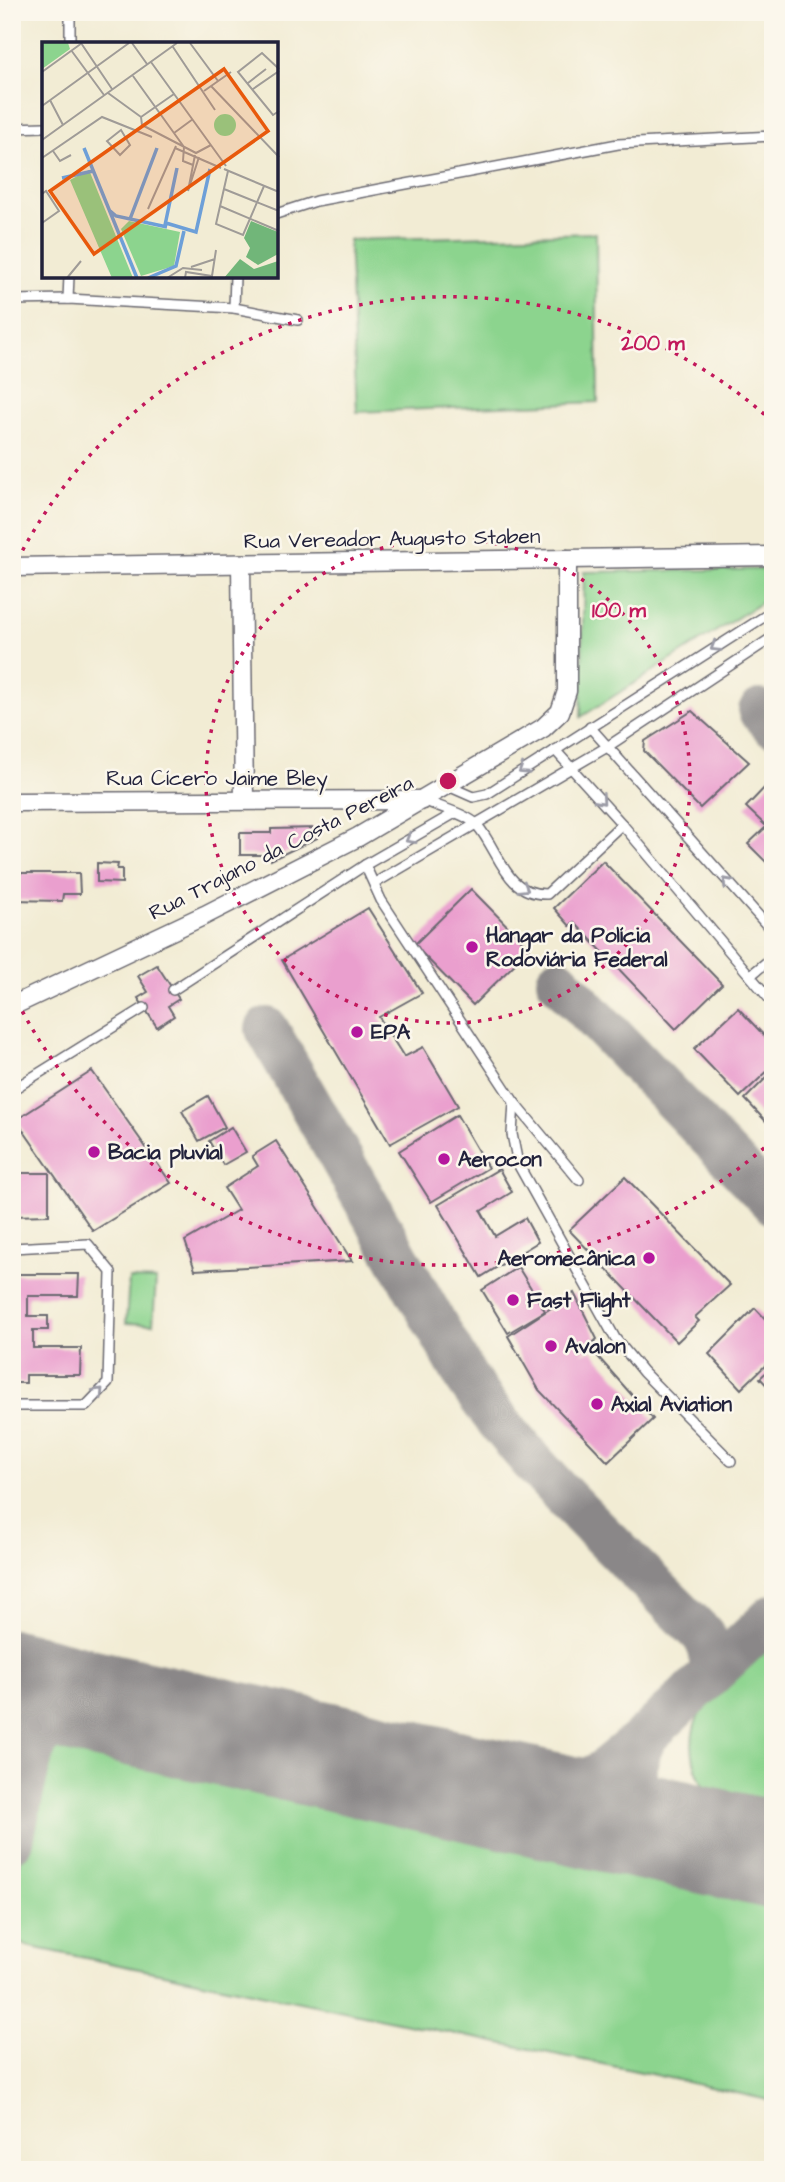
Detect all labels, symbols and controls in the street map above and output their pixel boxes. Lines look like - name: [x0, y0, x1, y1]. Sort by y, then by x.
- inset map: [42, 42, 278, 278]
- text: 200 m: [620, 329, 685, 358]
- street label: Rua Vereador Augusto Staben: [243, 522, 541, 558]
- text: 100 m: [592, 596, 647, 625]
- one-way arrow: [710, 639, 723, 652]
- one-way arrow: [518, 762, 531, 775]
- street label: Rua Cícero Jaime Bley: [106, 764, 328, 795]
- street label: Rua Trajano da Costa Pereira: [144, 768, 418, 927]
- centre of rings: [436, 769, 460, 793]
- one-way arrow: [592, 792, 605, 805]
- one-way arrow: [405, 831, 417, 844]
- one-way arrow: [723, 877, 735, 890]
- one-way arrow: [516, 880, 529, 893]
- place label: Hangar da Polícia Rodoviária Federal: [486, 921, 668, 974]
- marker: Hangar da Polícia Rodoviária Federal: [464, 939, 480, 955]
- place label: EPA: [371, 1018, 411, 1047]
- marker: EPA: [349, 1024, 365, 1040]
- place label: Bacia pluvial: [108, 1138, 224, 1168]
- marker: Bacia pluvial: [86, 1144, 102, 1160]
- place label: Aerocon: [458, 1145, 542, 1174]
- marker: Aerocon: [436, 1151, 452, 1167]
- place label: Aeromecânica: [497, 1244, 635, 1273]
- marker: Aeromecânica: [641, 1250, 657, 1266]
- place label: Fast Flight: [527, 1286, 631, 1317]
- marker: Fast Flight: [505, 1292, 521, 1308]
- place label: Avalon: [565, 1332, 626, 1361]
- marker: Avalon: [543, 1338, 559, 1354]
- one-way arrow: [91, 1387, 103, 1400]
- place label: Axial Aviation: [611, 1390, 733, 1419]
- marker: Axial Aviation: [589, 1396, 605, 1412]

